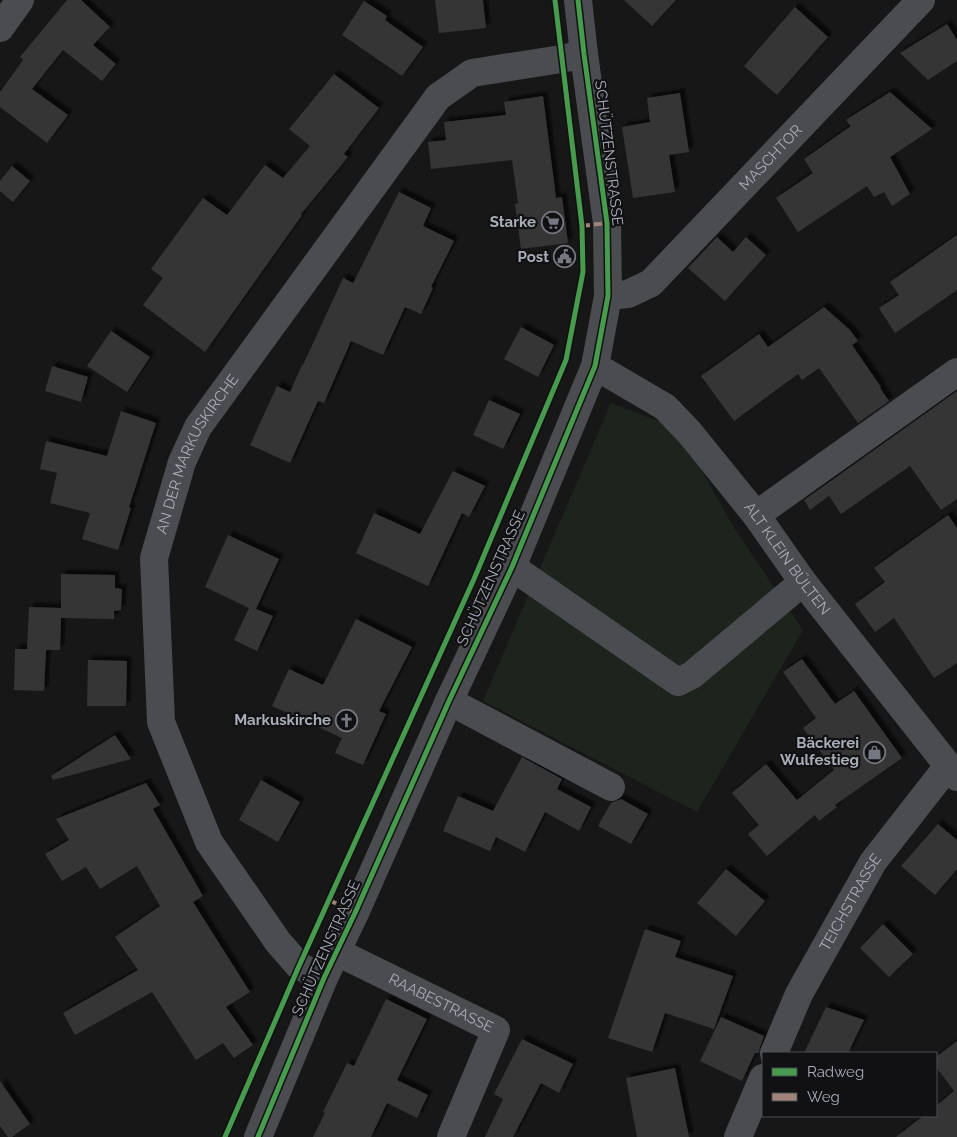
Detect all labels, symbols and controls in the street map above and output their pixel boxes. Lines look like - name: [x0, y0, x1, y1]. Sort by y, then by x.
- street label: SCHÜTZENSTRASSE: [591, 79, 628, 227]
- street label: MASCHTOR: [735, 121, 806, 194]
- supermarket icon: Starke: [540, 210, 564, 234]
- place label: Starke: [490, 213, 536, 231]
- public building icon: Post: [553, 245, 577, 269]
- place label: Post: [518, 248, 549, 266]
- street label: AN DER MARKUSKIRCHE: [153, 371, 242, 536]
- street label: ALT KLEIN BÜLTEN: [740, 499, 834, 618]
- street label: SCHÜTZENSTRASSE: [452, 507, 529, 649]
- church icon: Markuskirche: [335, 708, 359, 732]
- place label: Markuskirche: [234, 711, 331, 729]
- place label: Bäckerei Wulfestieg: [780, 734, 859, 769]
- shop icon: Bäckerei Wulfestieg: [863, 740, 887, 764]
- street label: TEICHSTRASSE: [816, 850, 885, 954]
- street label: SCHÜTZENSTRASSE: [287, 877, 364, 1019]
- street label: RAABESTRASSE: [386, 970, 496, 1036]
- legend: [762, 1052, 937, 1117]
- text: Radweg: [807, 1063, 864, 1081]
- text: Weg: [807, 1088, 840, 1106]

